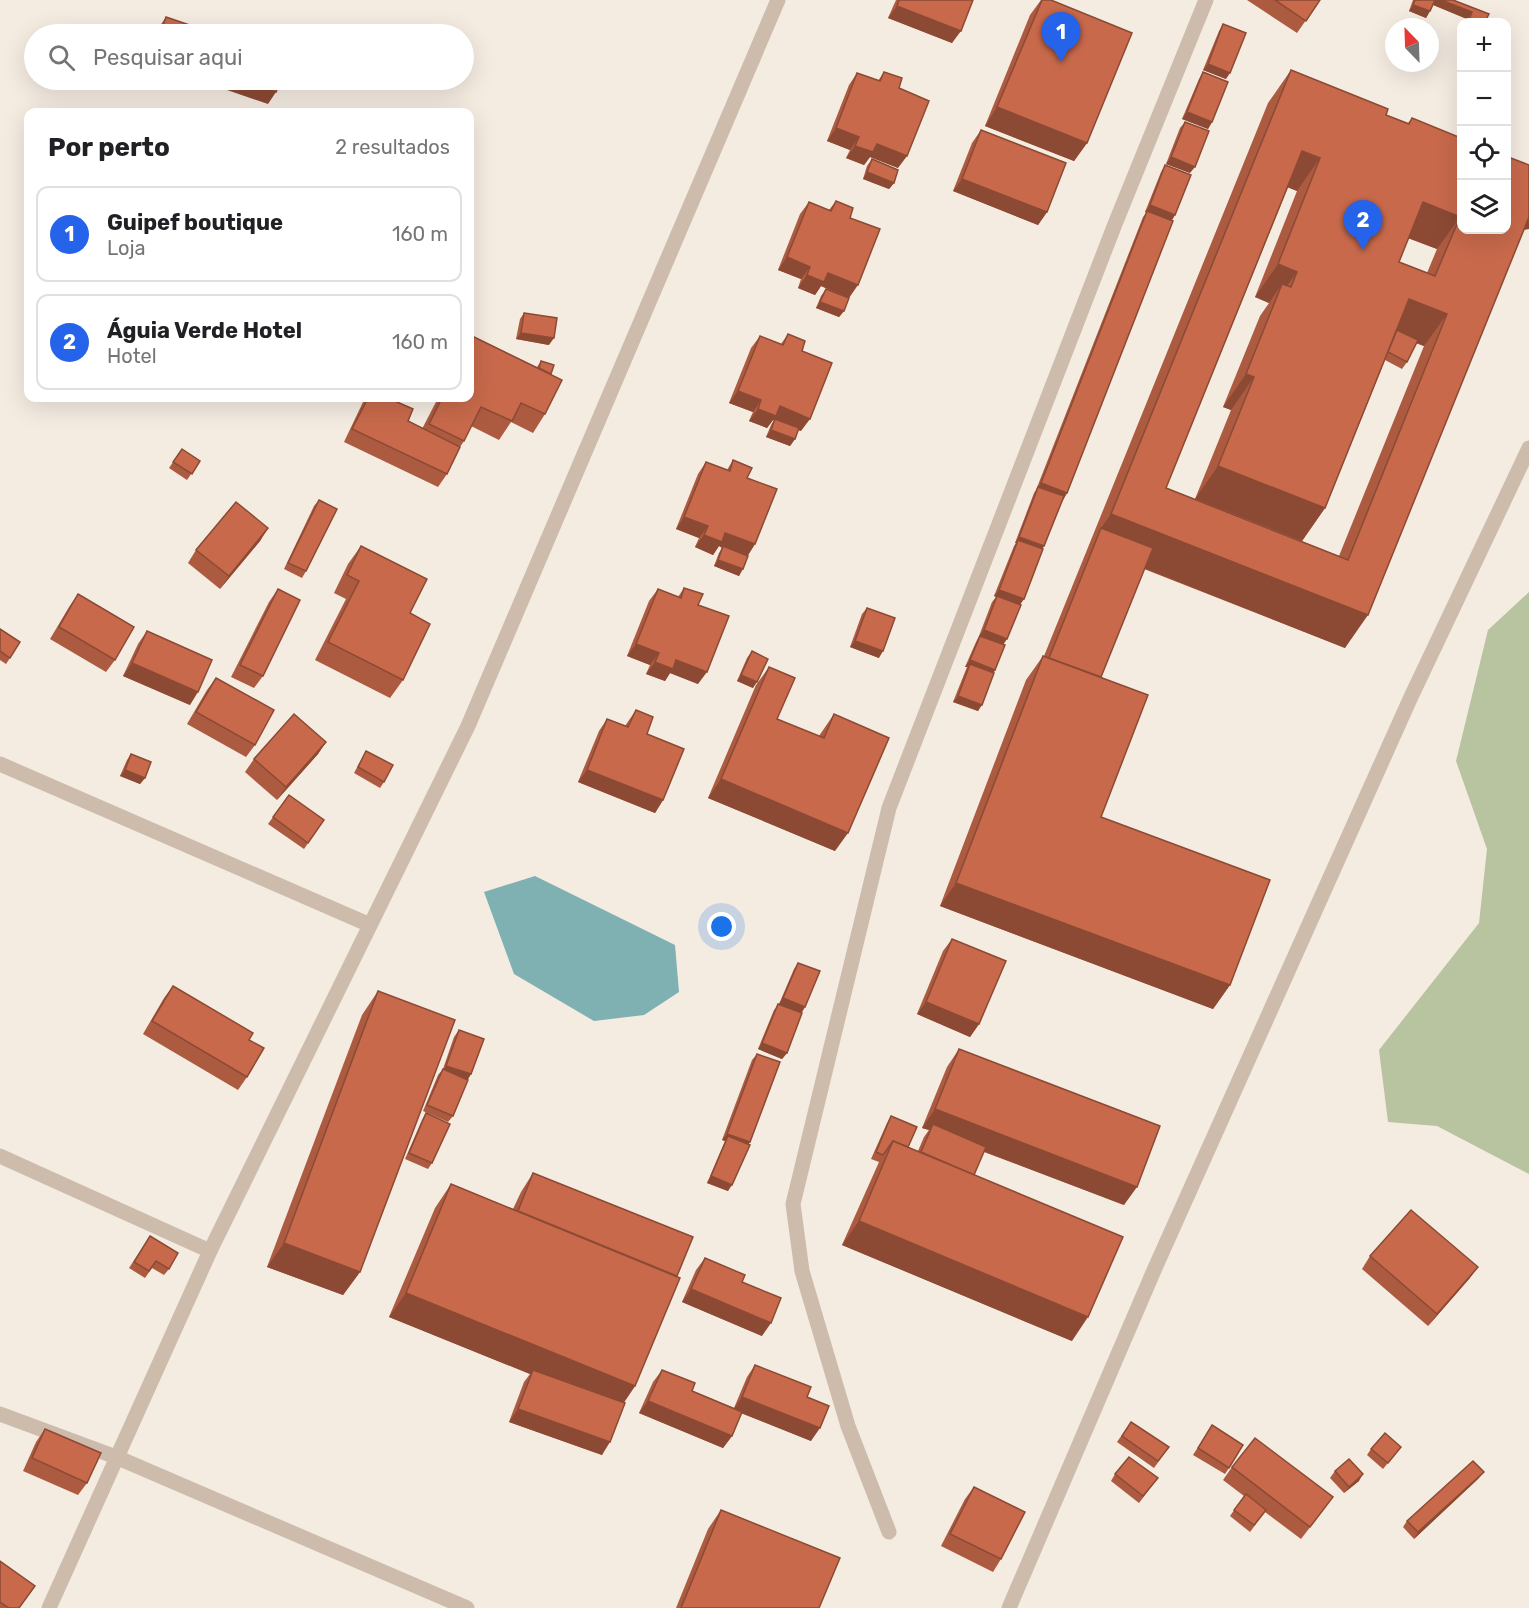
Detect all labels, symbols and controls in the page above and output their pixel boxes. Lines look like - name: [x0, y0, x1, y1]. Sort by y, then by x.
- pin: 1: [1042, 13, 1080, 62]
- north arrow: [1385, 18, 1439, 72]
- map controls: [1457, 18, 1511, 234]
- button: +: [1457, 18, 1511, 72]
- search box: [24, 24, 474, 90]
- icon: search: [45, 41, 78, 74]
- text: Pesquisar aqui: [93, 44, 243, 71]
- button: −: [1457, 72, 1511, 126]
- button: locate: [1457, 126, 1511, 180]
- text: Por perto: [48, 132, 170, 163]
- text: 2 resultados: [335, 135, 450, 159]
- button: layers: [1457, 180, 1511, 234]
- pin: 2: [1344, 200, 1382, 250]
- text: Guipef boutique: [107, 209, 283, 236]
- text: 1: [65, 222, 74, 246]
- text: 160 m: [392, 222, 448, 246]
- text: Loja: [107, 236, 146, 260]
- text: Águia Verde Hotel: [107, 317, 302, 344]
- text: 2: [63, 330, 76, 354]
- text: 160 m: [392, 330, 448, 354]
- text: Hotel: [107, 344, 157, 368]
- your location: [707, 912, 736, 941]

